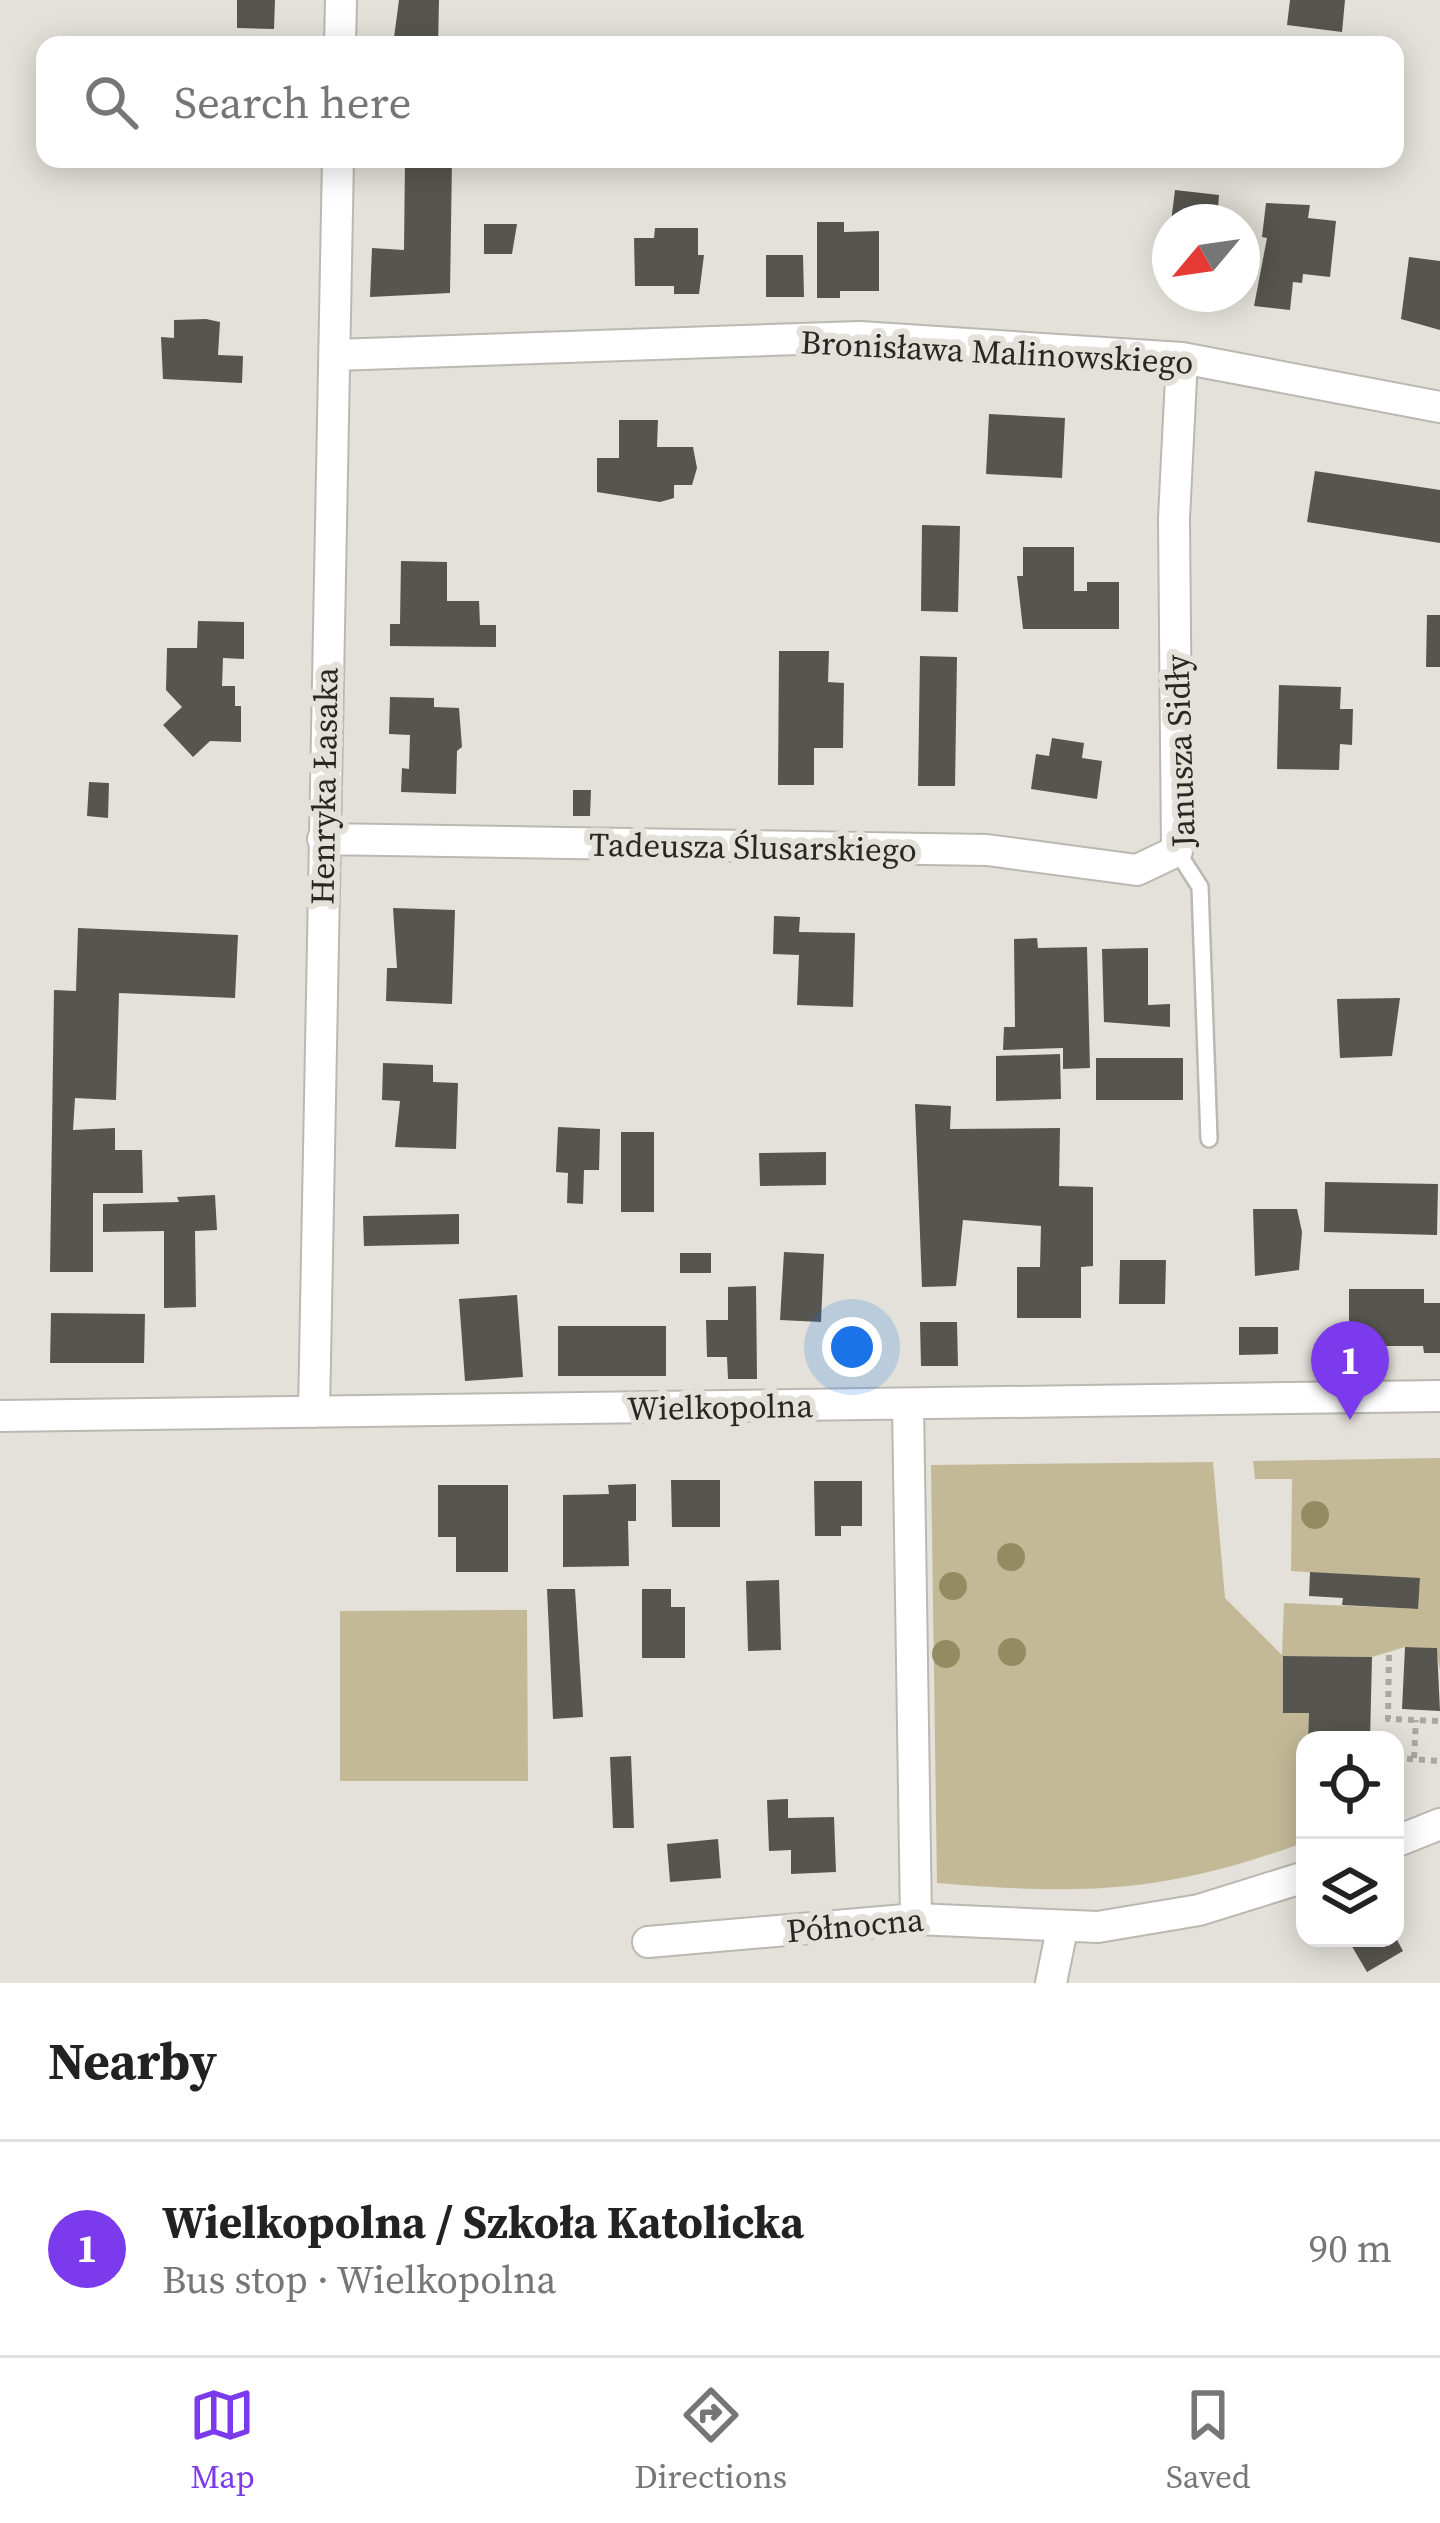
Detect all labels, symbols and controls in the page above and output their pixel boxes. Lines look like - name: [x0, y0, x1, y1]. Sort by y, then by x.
- search box: [36, 36, 1404, 168]
- icon: search: [78, 69, 144, 135]
- text: Search here: [174, 71, 411, 133]
- north arrow: [1152, 204, 1260, 312]
- street label: Bronisława Malinowskiego: [799, 319, 1195, 385]
- street label: Janusza Sidły: [1154, 654, 1206, 849]
- street label: Henryka Łasaka: [299, 667, 349, 905]
- street label: Tadeusza Ślusarskiego: [589, 822, 917, 872]
- your location: [822, 1317, 882, 1377]
- pin: 1: [1311, 1321, 1389, 1420]
- street label: Wielkopolna: [627, 1383, 814, 1431]
- map controls: [1296, 1731, 1404, 1947]
- button: locate: [1296, 1731, 1404, 1839]
- button: layers: [1296, 1839, 1404, 1947]
- street label: Północna: [785, 1897, 926, 1953]
- text: Nearby: [48, 2026, 217, 2096]
- text: Wielkopolna / Szkoła Katolicka: [162, 2191, 804, 2253]
- text: 1: [76, 2222, 98, 2275]
- text: 90 m: [1309, 2222, 1392, 2275]
- text: Bus stop · Wielkopolna: [162, 2253, 556, 2306]
- tab: Map: [189, 2382, 255, 2499]
- tab: Directions: [634, 2382, 787, 2499]
- tab: Saved: [1166, 2382, 1251, 2499]

